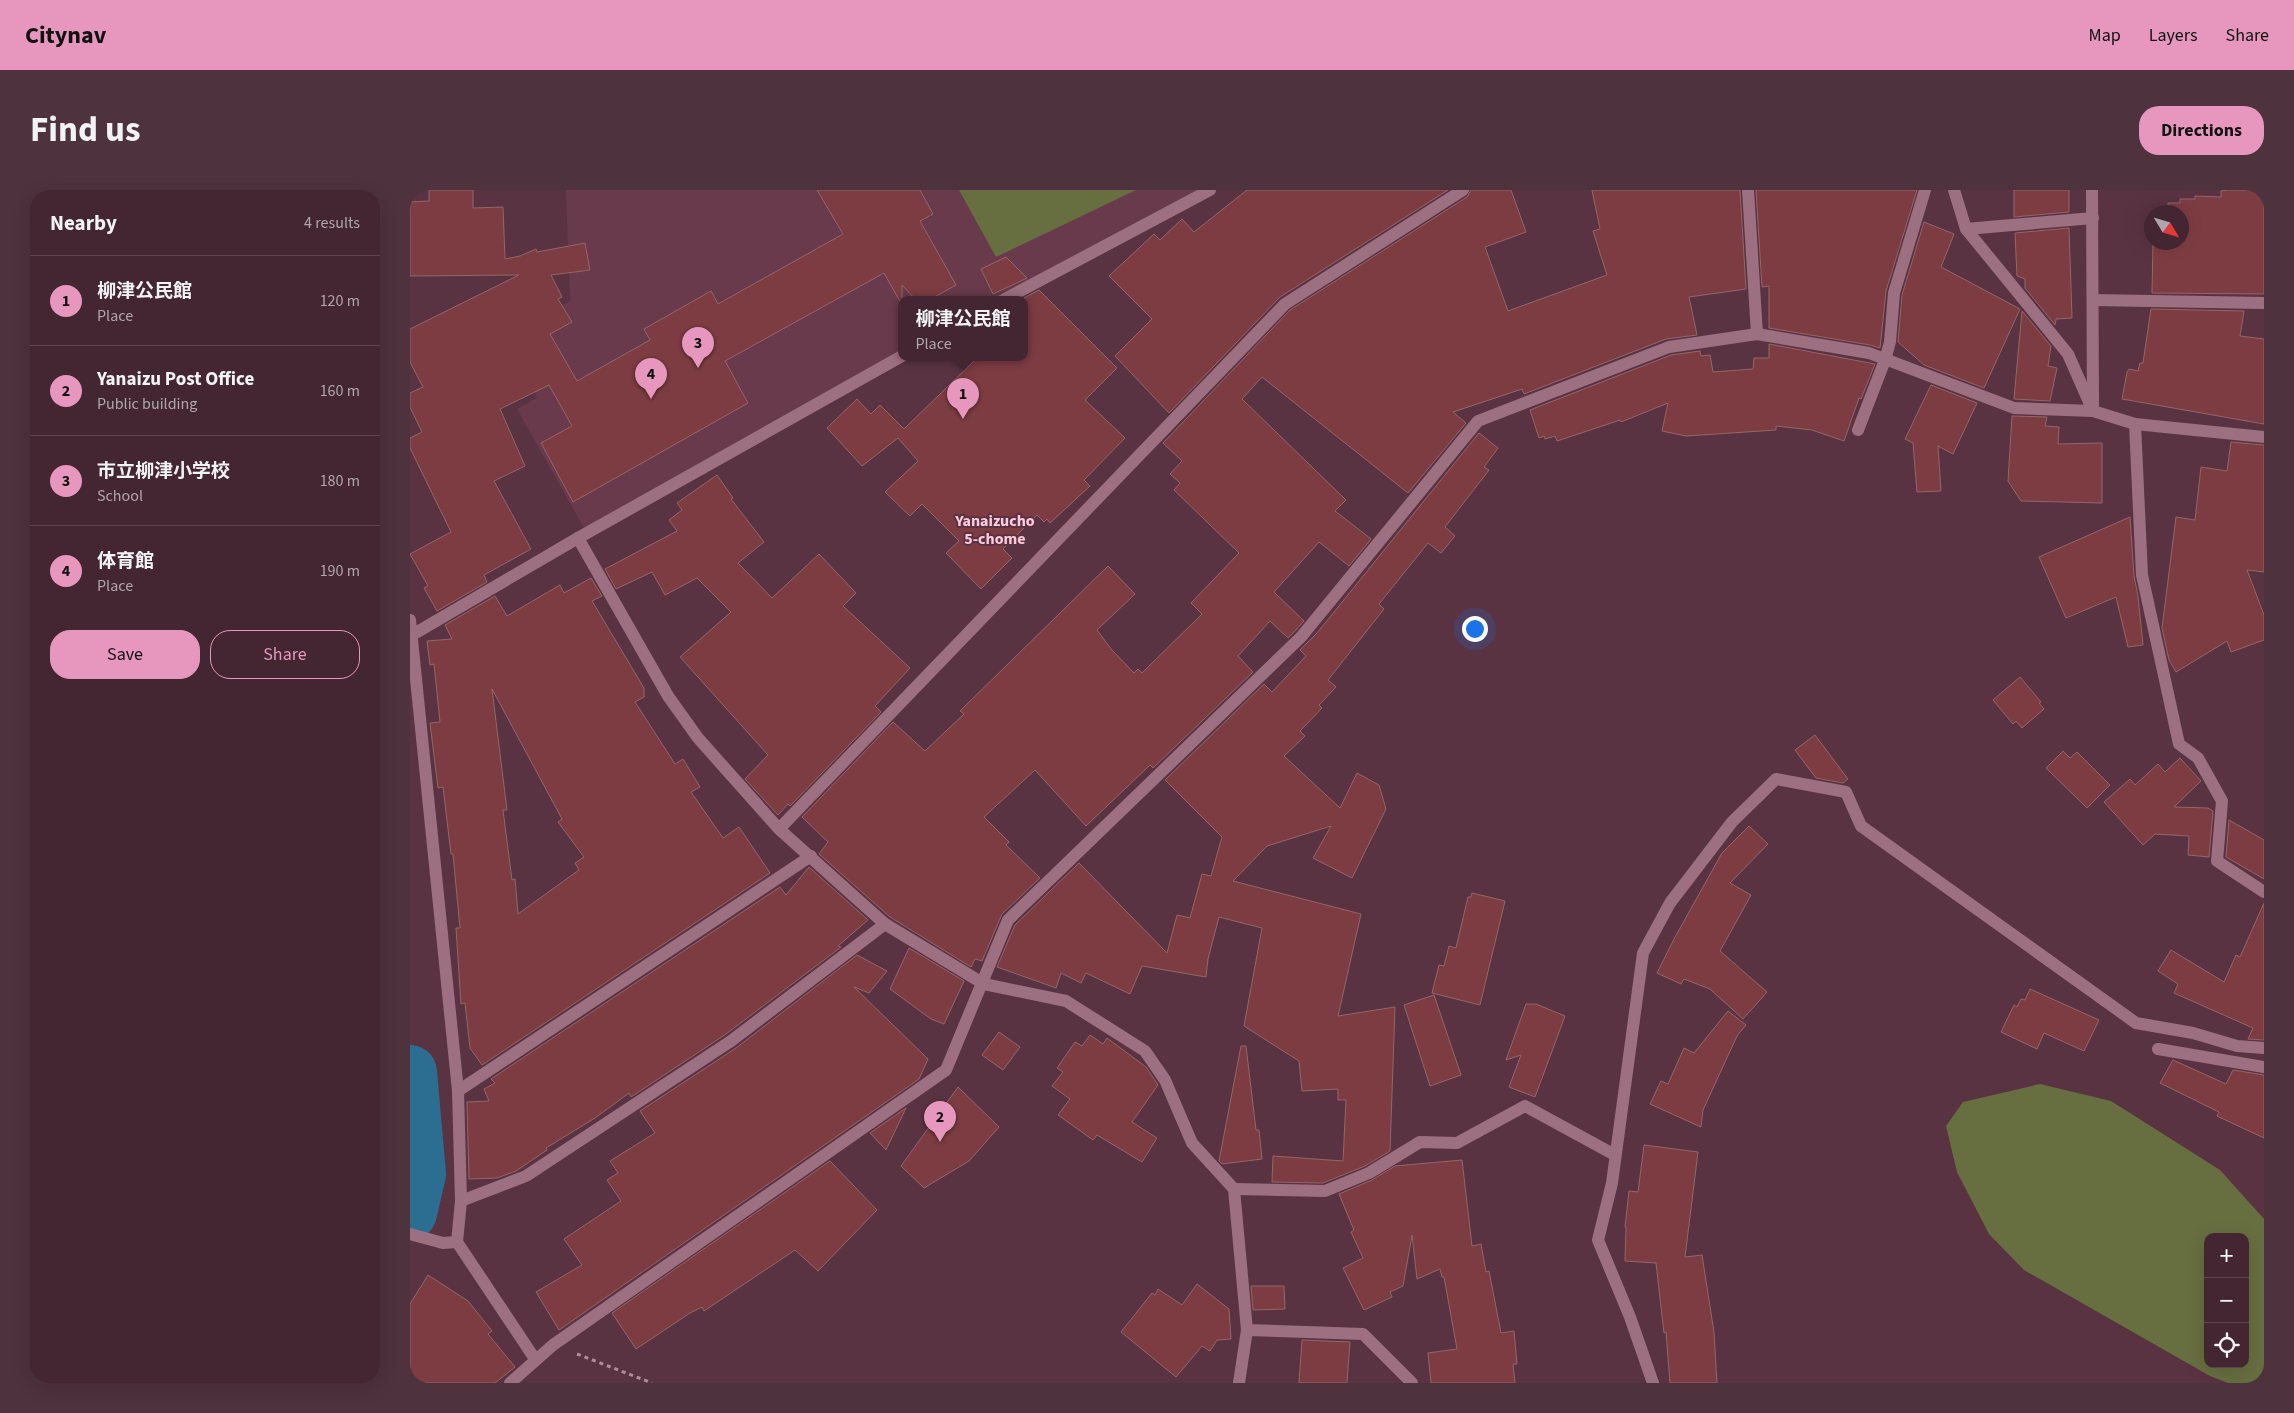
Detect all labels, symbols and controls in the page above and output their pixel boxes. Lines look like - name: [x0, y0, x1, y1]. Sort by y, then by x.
- text: Citynav: [25, 18, 106, 53]
- text: Map: [2089, 23, 2121, 48]
- text: Layers: [2149, 23, 2198, 48]
- text: Share: [2226, 23, 2269, 48]
- text: Find us: [30, 105, 140, 155]
- button: Directions: [2139, 106, 2264, 155]
- north arrow: [2144, 205, 2189, 250]
- text: Nearby: [50, 208, 117, 238]
- text: 4 results: [304, 212, 360, 234]
- text: 柳津公民館: [97, 278, 192, 305]
- text: 1: [62, 290, 70, 312]
- text: 120 m: [320, 290, 360, 312]
- popup: [898, 296, 1028, 361]
- text: Place: [97, 305, 133, 327]
- text: 柳津公民館: [915, 306, 1011, 333]
- pin: 3: [682, 327, 714, 368]
- text: Place: [915, 333, 952, 355]
- pin: 4: [635, 358, 667, 399]
- text: Yanaizu Post Office: [97, 366, 254, 393]
- pin: 1: [947, 378, 979, 419]
- text: 2: [62, 380, 70, 402]
- text: 160 m: [320, 380, 360, 402]
- text: Public building: [97, 393, 197, 415]
- text: 市立柳津小学校: [97, 458, 230, 485]
- text: 3: [62, 470, 70, 492]
- text: 180 m: [320, 470, 360, 492]
- text: School: [97, 485, 143, 507]
- district label: Yanaizucho 5-chome: [954, 510, 1035, 550]
- text: 体育館: [97, 548, 154, 575]
- text: 4: [62, 560, 70, 582]
- text: 190 m: [320, 560, 360, 582]
- text: Place: [97, 575, 133, 597]
- your location: [1462, 616, 1488, 642]
- button: Save: [50, 630, 200, 679]
- button: Share: [210, 630, 360, 679]
- pin: 2: [924, 1101, 956, 1142]
- map controls: [2204, 1233, 2249, 1368]
- button: +: [2204, 1233, 2249, 1278]
- button: −: [2204, 1278, 2249, 1323]
- button: locate: [2204, 1323, 2249, 1368]

